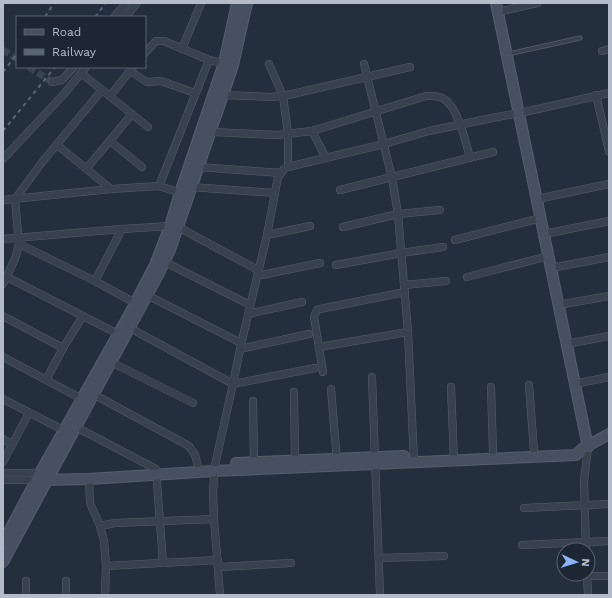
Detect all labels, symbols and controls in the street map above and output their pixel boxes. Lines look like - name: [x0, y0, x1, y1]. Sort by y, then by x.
- legend: [16, 16, 146, 68]
- text: Road: [52, 25, 81, 39]
- text: Railway: [52, 45, 97, 59]
- north arrow: [556, 542, 596, 582]
- text: N: [579, 558, 592, 567]

